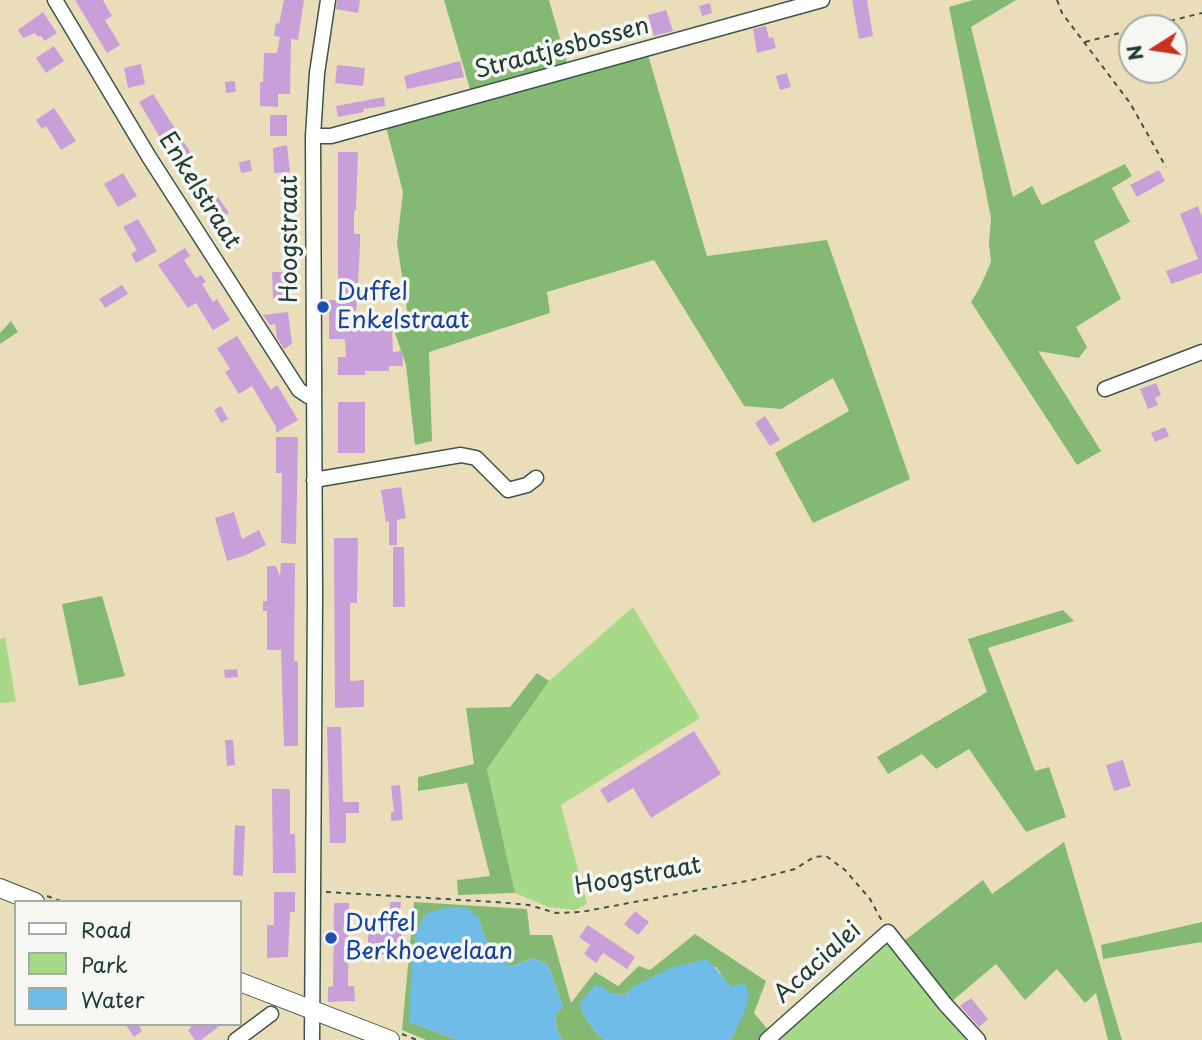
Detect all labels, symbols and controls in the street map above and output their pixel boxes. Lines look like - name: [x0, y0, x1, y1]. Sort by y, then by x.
- street label: Straatjesbossen: [472, 12, 652, 86]
- north arrow: [1118, 14, 1188, 84]
- text: N: [1119, 43, 1150, 63]
- street label: Enkelstraat: [152, 127, 246, 255]
- street label: Hoogstraat: [276, 175, 304, 303]
- place label: Duffel Enkelstraat: [337, 279, 469, 335]
- marker: Duffel Enkelstraat: [315, 299, 331, 315]
- street label: Hoogstraat: [572, 852, 704, 902]
- legend: [14, 900, 242, 1026]
- place label: Duffel Berkhoevelaan: [345, 910, 513, 966]
- text: Road: [81, 913, 132, 945]
- street label: Acacialei: [768, 916, 868, 1010]
- marker: Duffel Berkhoevelaan: [323, 930, 339, 946]
- text: Park: [81, 948, 128, 980]
- text: Water: [81, 983, 144, 1015]

